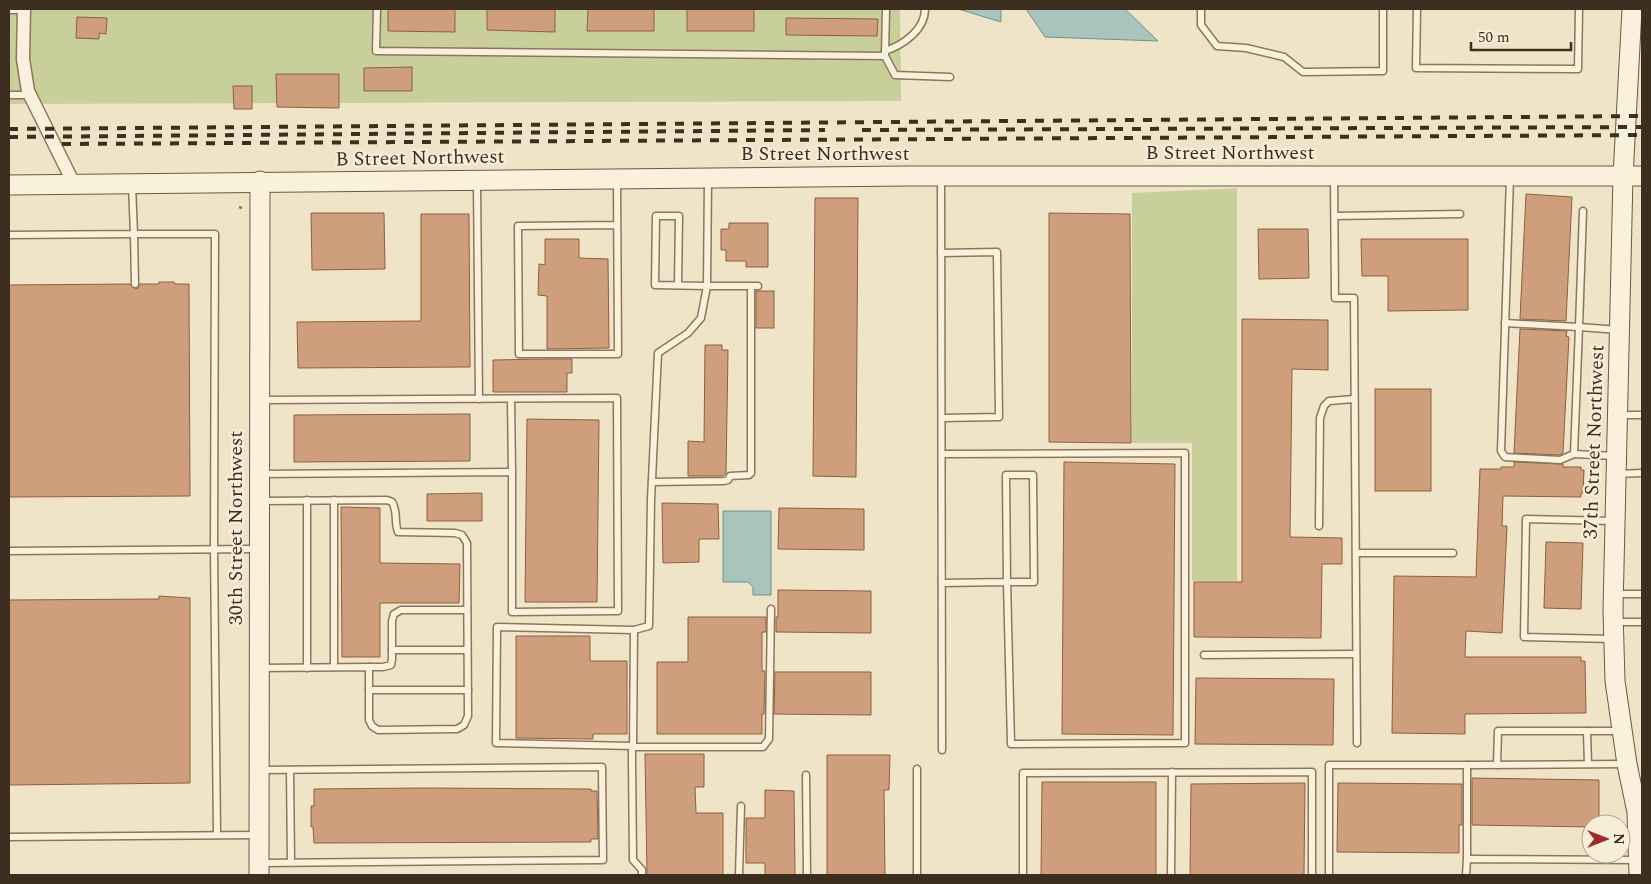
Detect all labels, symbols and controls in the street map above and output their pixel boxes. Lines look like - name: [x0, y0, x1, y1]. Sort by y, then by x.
- scale bar: [1471, 20, 1571, 52]
- text: 50 m: [1478, 26, 1510, 49]
- street label: B Street Northwest: [1145, 138, 1315, 168]
- street label: B Street Northwest: [740, 139, 910, 169]
- street label: B Street Northwest: [335, 142, 505, 174]
- street label: 37th Street Northwest: [1576, 344, 1612, 540]
- street label: 30th Street Northwest: [221, 431, 251, 625]
- north arrow: [1581, 814, 1631, 864]
- text: N: [1608, 833, 1629, 845]

